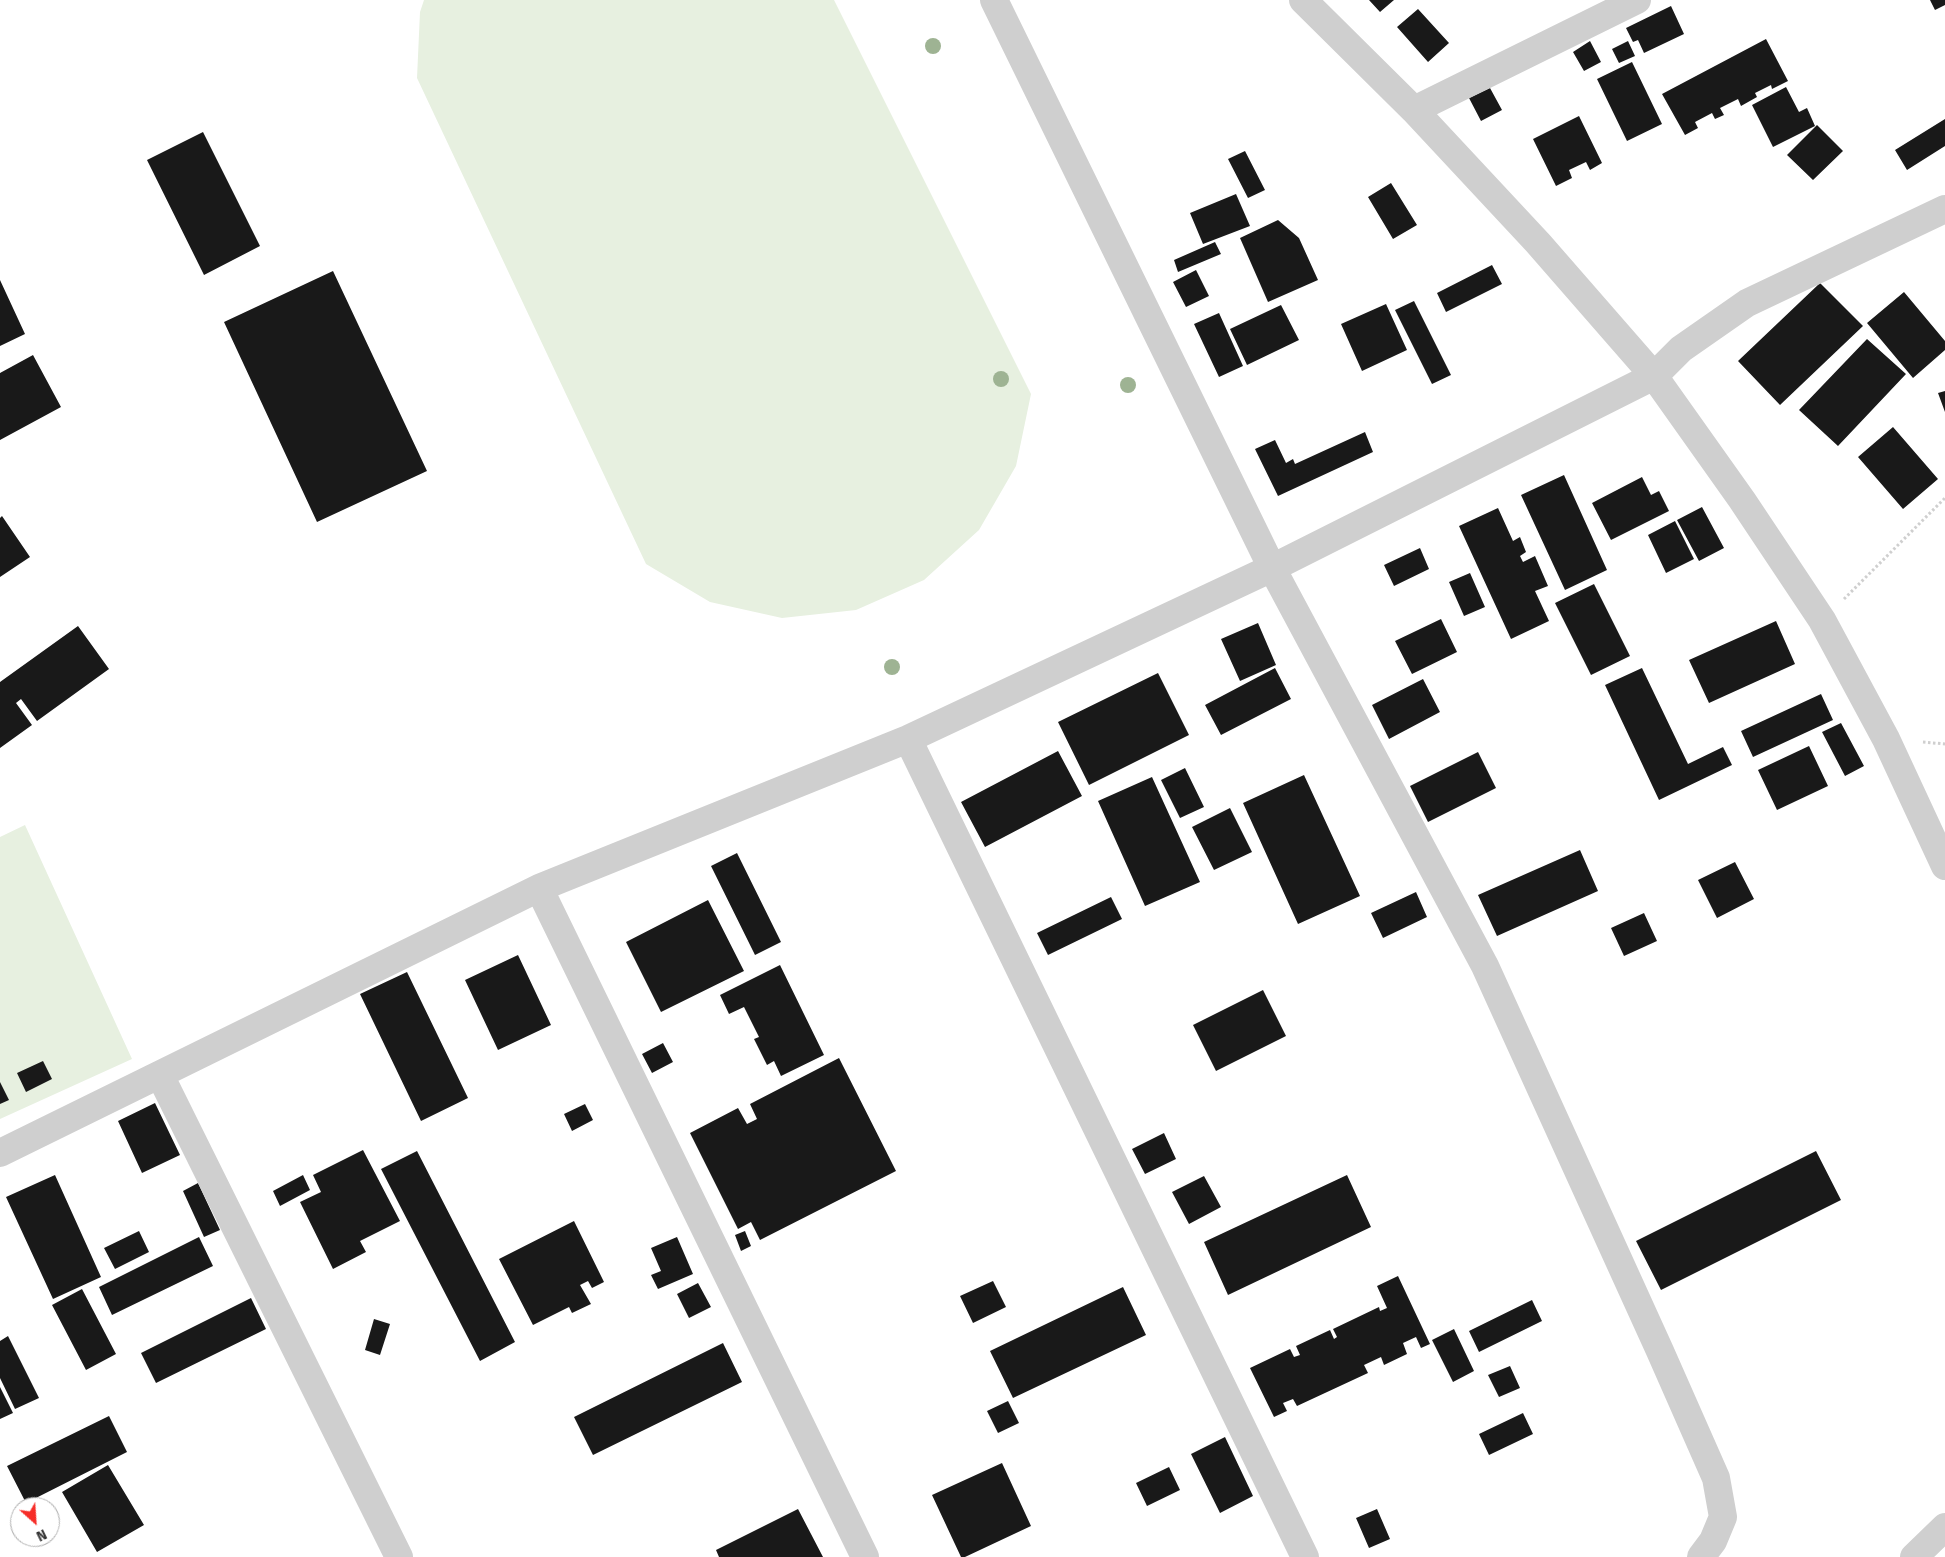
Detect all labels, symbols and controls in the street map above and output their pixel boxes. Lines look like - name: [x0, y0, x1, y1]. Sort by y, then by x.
- north arrow: [10, 1497, 60, 1547]
- text: N: [33, 1525, 49, 1545]

